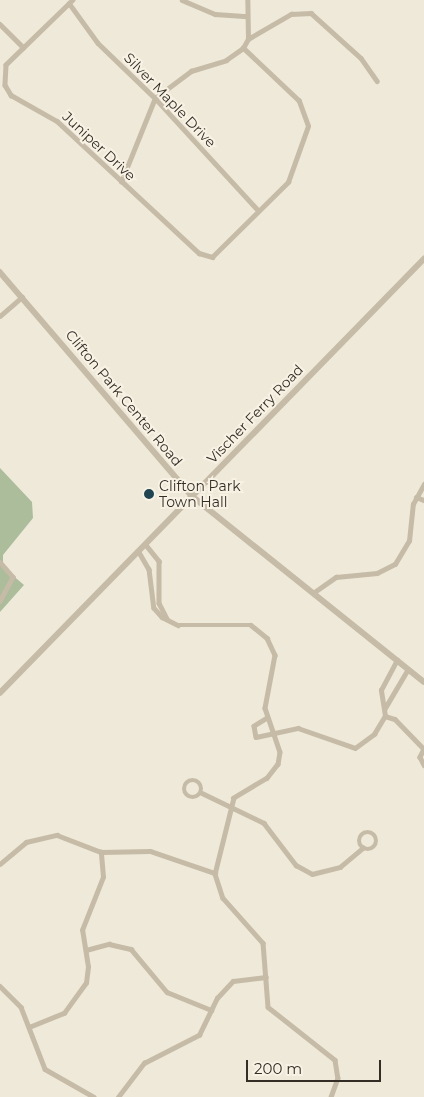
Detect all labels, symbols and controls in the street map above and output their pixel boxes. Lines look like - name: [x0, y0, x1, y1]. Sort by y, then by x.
- street label: Silver Maple Drive: [121, 49, 219, 151]
- street label: Juniper Drive: [59, 108, 139, 184]
- street label: Clifton Park Center Road: [62, 327, 186, 469]
- street label: Vischer Ferry Road: [203, 361, 307, 467]
- place label: Clifton Park Town Hall: [159, 478, 241, 511]
- marker: Clifton Park Town Hall: [143, 488, 155, 500]
- scale bar: [249, 1050, 384, 1082]
- text: 200 m: [254, 1059, 302, 1078]

